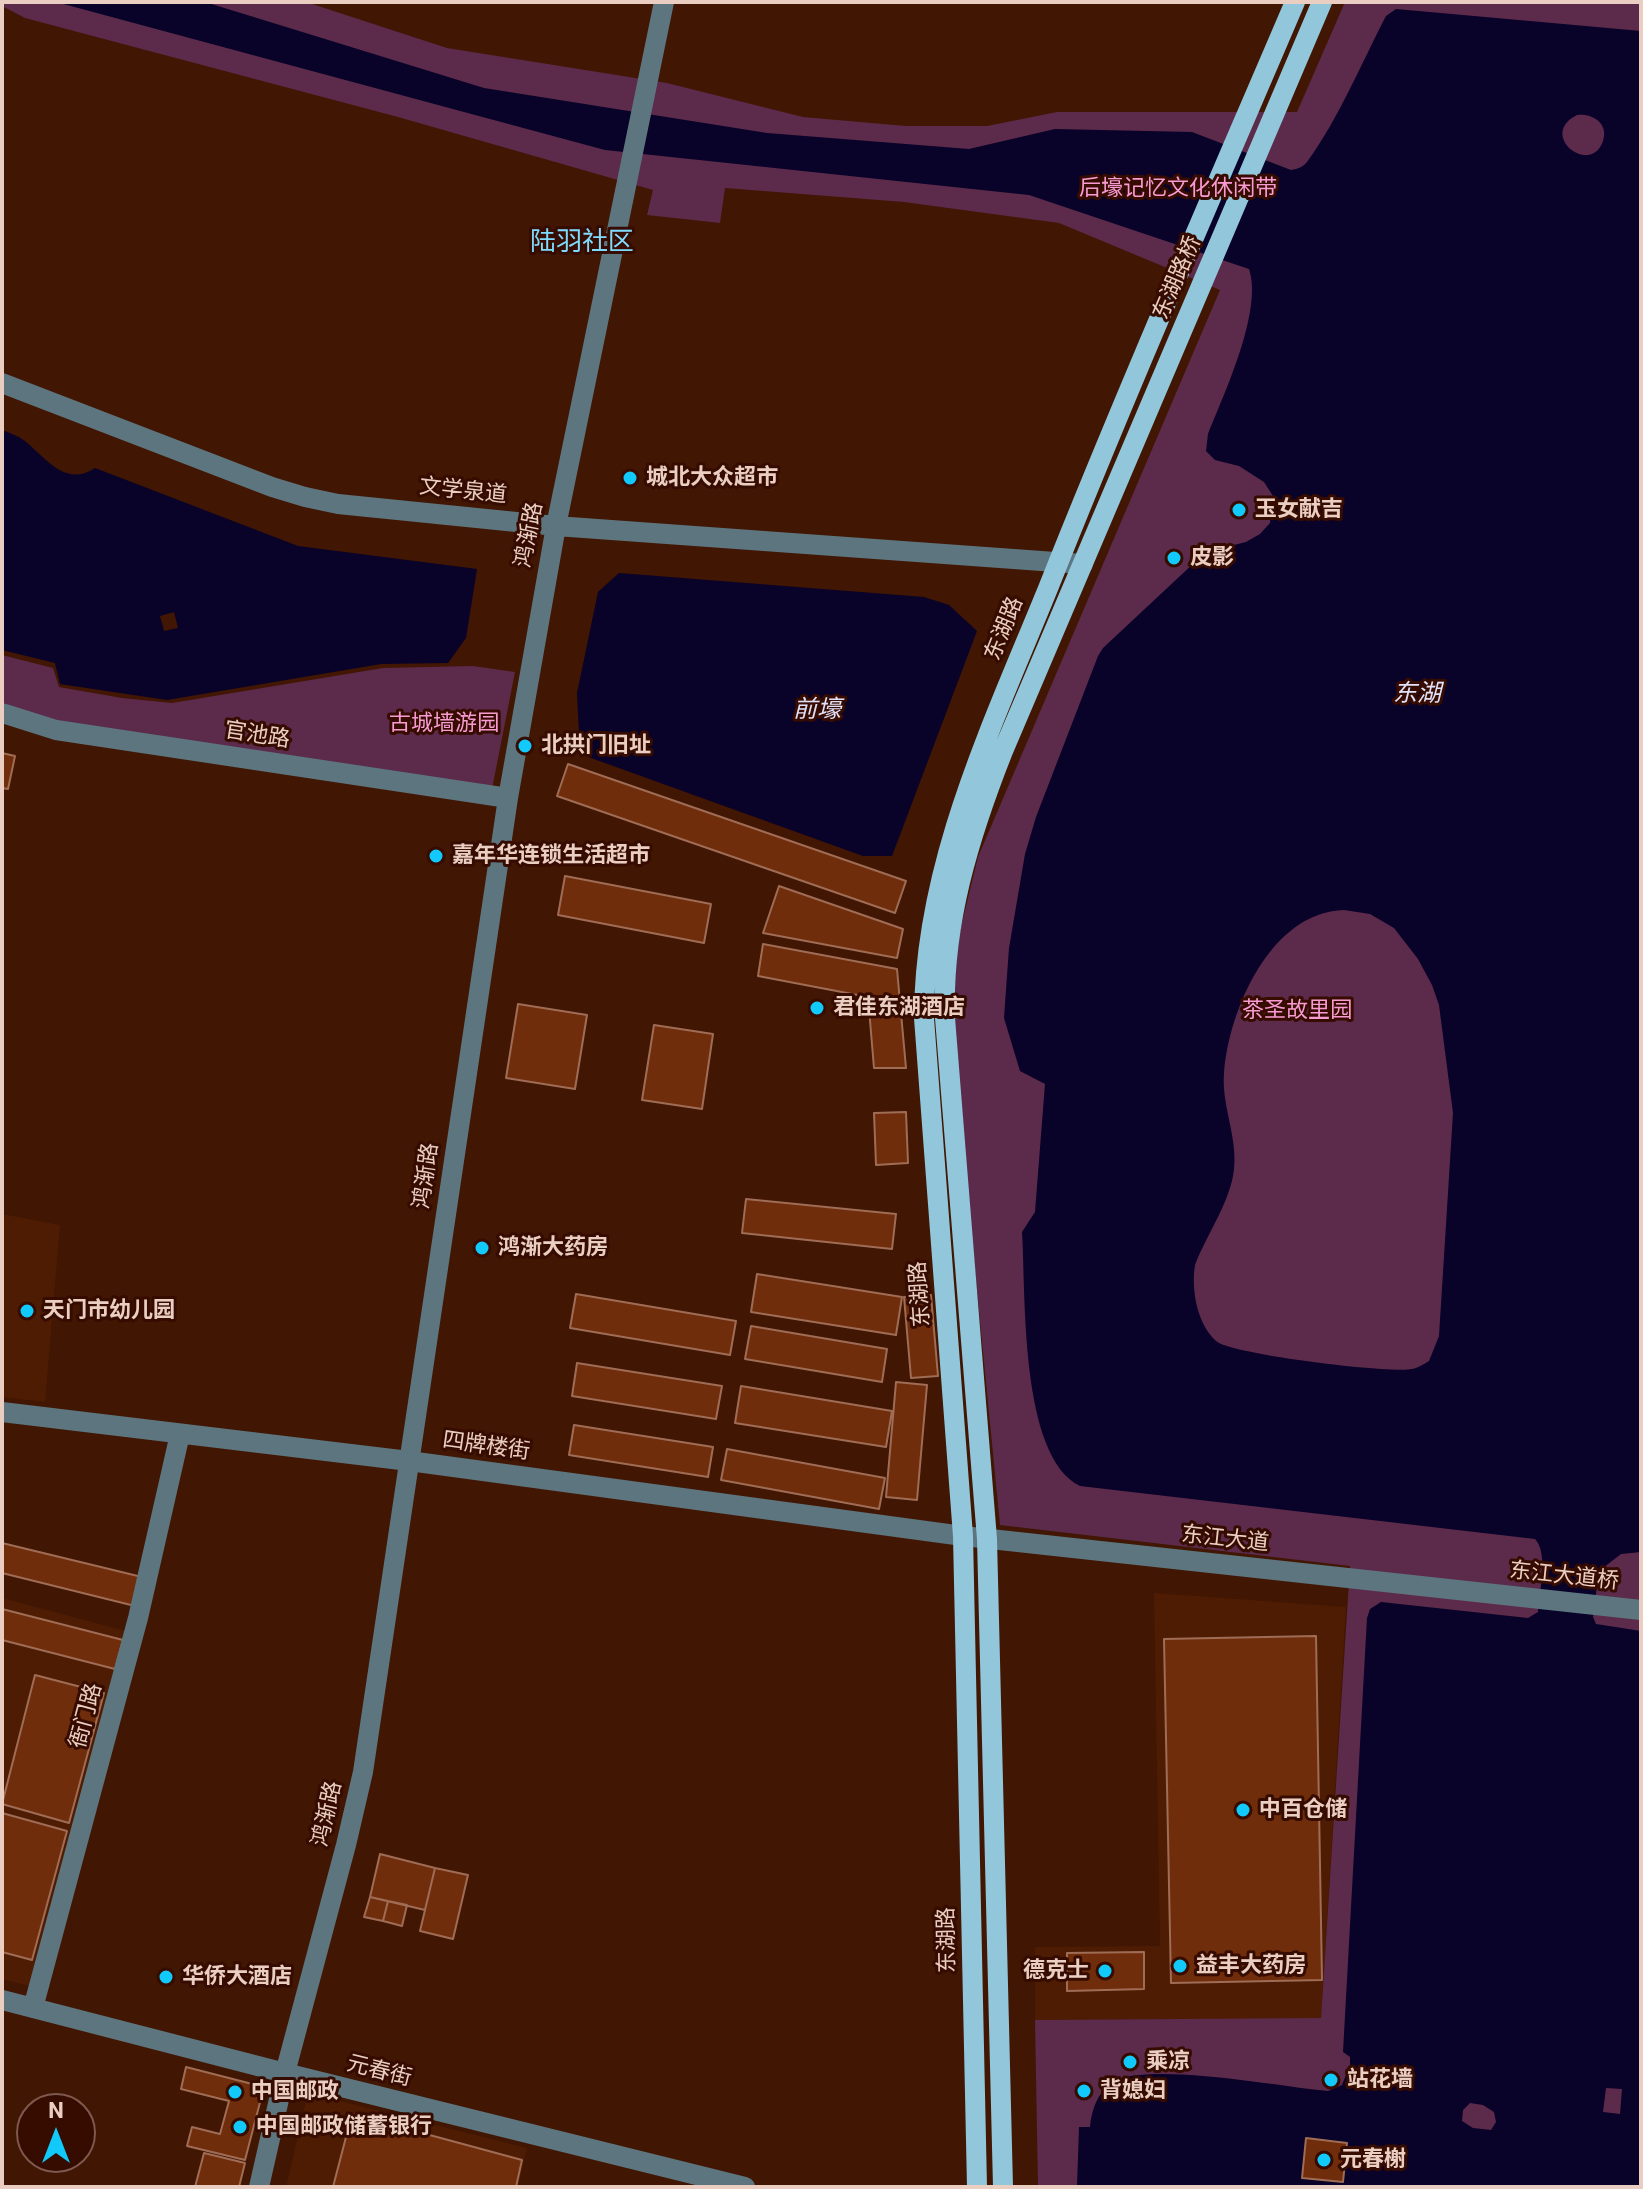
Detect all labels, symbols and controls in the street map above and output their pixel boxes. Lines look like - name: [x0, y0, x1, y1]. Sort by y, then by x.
- park label: 后壕记忆文化休闲带: [1079, 176, 1277, 202]
- district label: 陆羽社区: [530, 227, 634, 259]
- street label: 东湖路桥: [1149, 232, 1207, 324]
- place label: 城北大众超市: [646, 465, 778, 491]
- marker: 城北大众超市: [621, 469, 639, 487]
- street label: 文学泉道: [418, 474, 508, 510]
- place label: 玉女献吉: [1255, 497, 1343, 523]
- street label: 鸿渐路: [511, 500, 549, 570]
- marker: 玉女献吉: [1230, 501, 1248, 519]
- place label: 皮影: [1190, 545, 1234, 571]
- marker: 皮影: [1165, 549, 1183, 567]
- street label: 东湖路: [980, 593, 1030, 665]
- water label: 东湖: [1393, 681, 1441, 709]
- water label: 前壕: [793, 697, 841, 725]
- park label: 古城墙游园: [389, 711, 499, 737]
- street label: 官池路: [222, 718, 292, 754]
- place label: 北拱门旧址: [541, 733, 651, 759]
- marker: 北拱门旧址: [516, 737, 534, 755]
- place label: 嘉年华连锁生活超市: [452, 843, 650, 869]
- marker: 嘉年华连锁生活超市: [427, 847, 445, 865]
- place label: 君佳东湖酒店: [833, 995, 965, 1021]
- park label: 茶圣故里园: [1242, 998, 1352, 1024]
- marker: 君佳东湖酒店: [808, 999, 826, 1017]
- street label: 鸿渐路: [409, 1141, 445, 1211]
- place label: 鸿渐大药房: [498, 1235, 608, 1261]
- marker: 鸿渐大药房: [473, 1239, 491, 1257]
- street label: 东湖路: [906, 1260, 936, 1328]
- place label: 天门市幼儿园: [43, 1298, 175, 1324]
- marker: 天门市幼儿园: [18, 1302, 36, 1320]
- street label: 四牌楼街: [441, 1428, 531, 1466]
- street label: 东江大道: [1180, 1522, 1270, 1558]
- street label: 东江大道桥: [1508, 1558, 1620, 1596]
- street label: 衙门路: [66, 1681, 108, 1751]
- street label: 鸿渐路: [308, 1779, 348, 1849]
- place label: 中百仓储: [1259, 1797, 1347, 1823]
- marker: 中百仓储: [1234, 1801, 1252, 1819]
- street label: 东湖路: [934, 1907, 962, 1973]
- place label: 益丰大药房: [1196, 1953, 1306, 1979]
- marker: 益丰大药房: [1171, 1957, 1189, 1975]
- place label: 德克士: [1023, 1958, 1089, 1984]
- marker: 德克士: [1096, 1962, 1114, 1980]
- place label: 华侨大酒店: [182, 1964, 292, 1990]
- marker: 华侨大酒店: [157, 1968, 175, 1986]
- place label: 乘凉: [1146, 2049, 1190, 2075]
- street label: 元春街: [344, 2051, 414, 2093]
- marker: 乘凉: [1121, 2053, 1139, 2071]
- place label: 站花墙: [1347, 2067, 1413, 2093]
- marker: 站花墙: [1322, 2071, 1340, 2089]
- place label: 背媳妇: [1100, 2078, 1166, 2104]
- place label: 中国邮政: [251, 2079, 339, 2105]
- marker: 背媳妇: [1075, 2082, 1093, 2100]
- marker: 中国邮政: [226, 2083, 244, 2101]
- north arrow: [16, 2093, 96, 2173]
- text: N: [48, 2098, 64, 2123]
- place label: 中国邮政储蓄银行: [256, 2114, 432, 2140]
- marker: 中国邮政储蓄银行: [231, 2118, 249, 2136]
- place label: 元春榭: [1340, 2147, 1406, 2173]
- marker: 元春榭: [1315, 2151, 1333, 2169]

